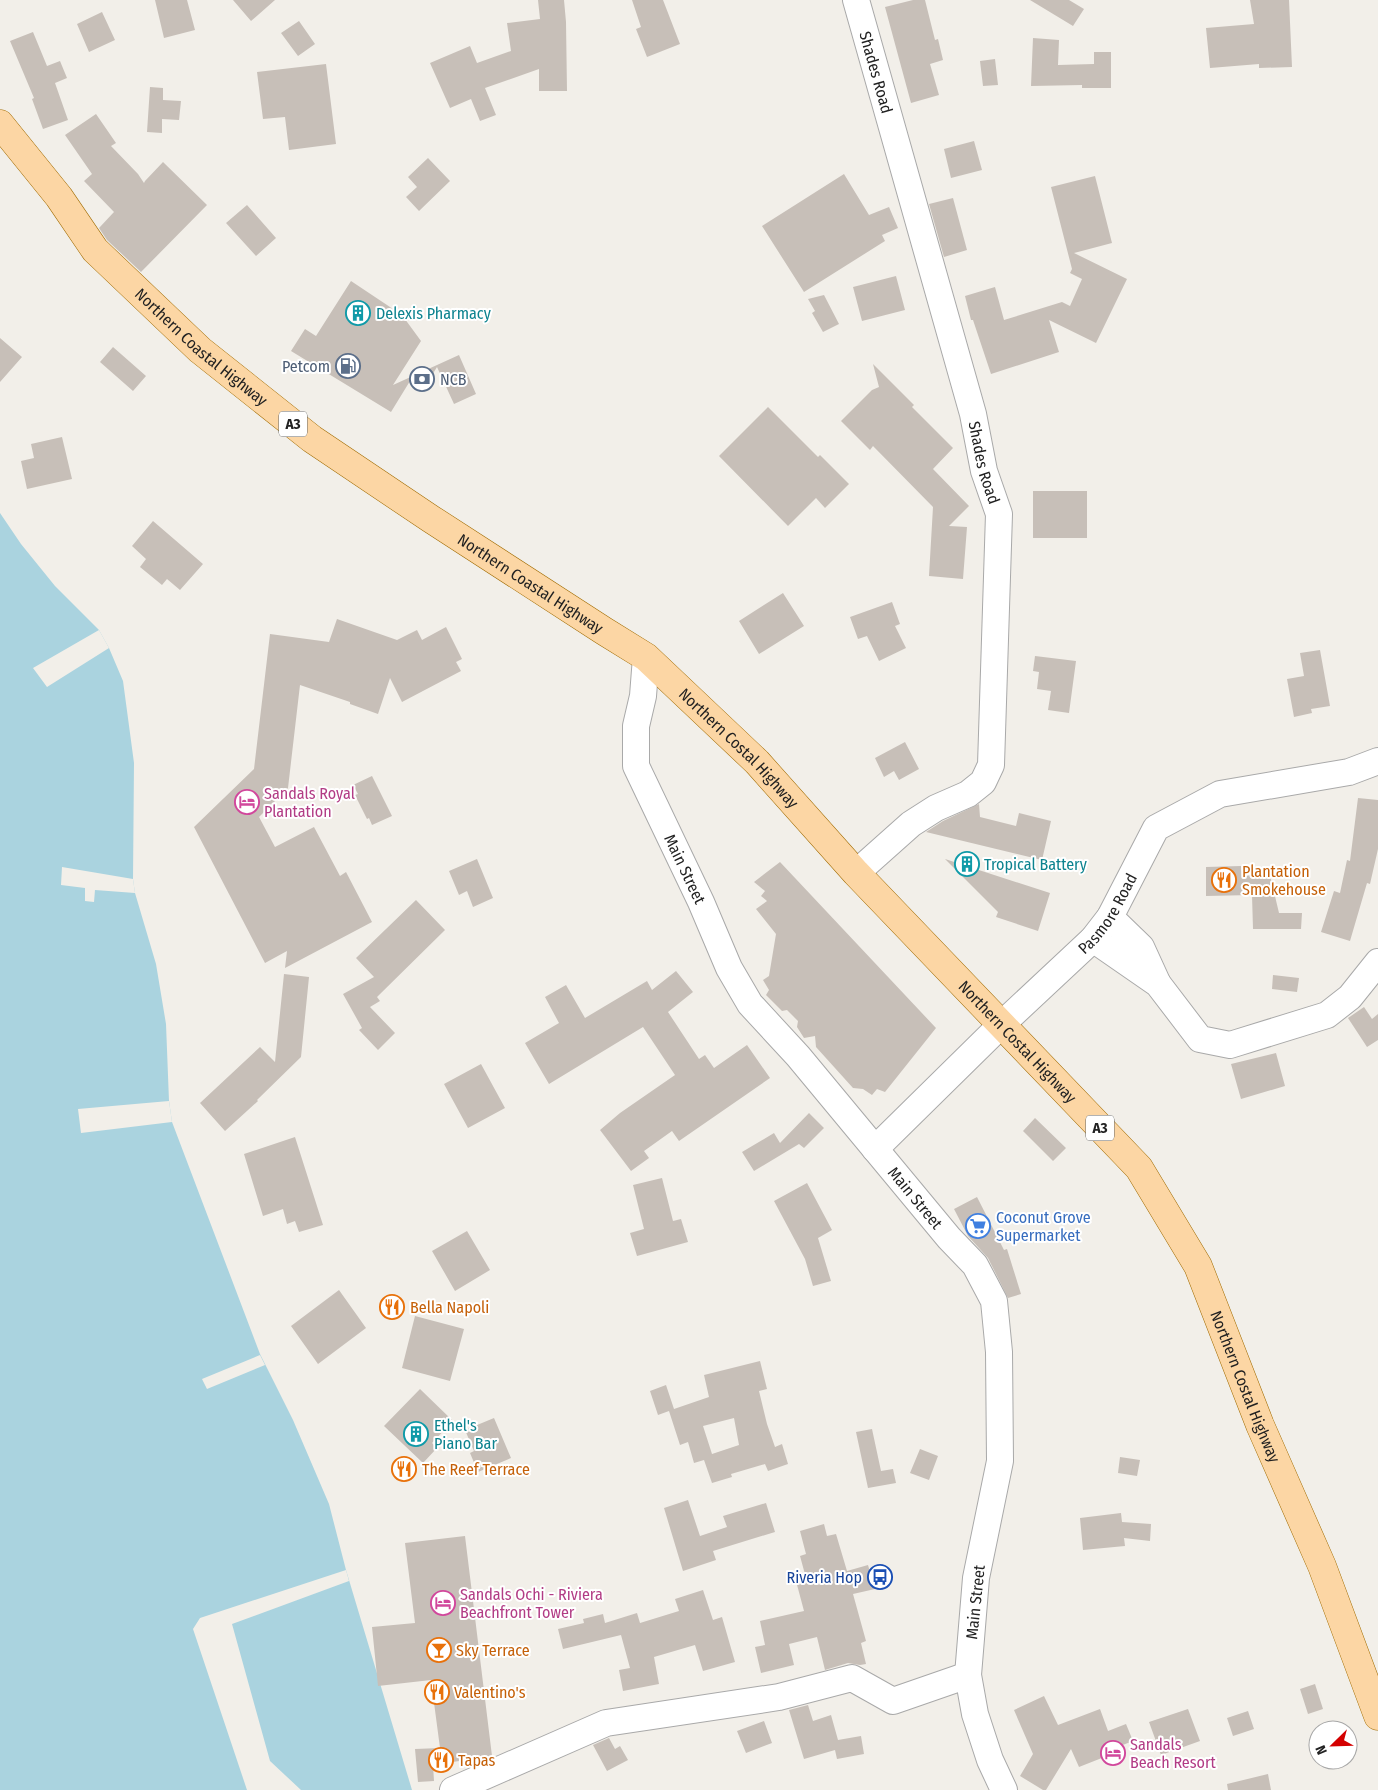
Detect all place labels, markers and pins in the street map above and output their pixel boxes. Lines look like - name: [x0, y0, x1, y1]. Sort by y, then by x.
- building icon: Delexis Pharmacy: [345, 300, 371, 326]
- place label: Delexis Pharmacy: [376, 304, 492, 323]
- fuel station icon: Petcom: [335, 353, 361, 379]
- place label: Petcom: [282, 357, 330, 376]
- bank icon: NCB: [409, 366, 435, 392]
- place label: NCB: [440, 370, 467, 389]
- place label: Sandals Royal Plantation: [264, 784, 355, 821]
- hotel icon: Sandals Royal Plantation: [234, 789, 260, 815]
- building icon: Tropical Battery: [954, 851, 980, 877]
- place label: Tropical Battery: [984, 855, 1088, 874]
- place label: Plantation Smokehouse: [1242, 862, 1326, 899]
- restaurant icon: Plantation Smokehouse: [1211, 867, 1237, 893]
- place label: Coconut Grove Supermarket: [996, 1208, 1091, 1245]
- supermarket icon: Coconut Grove Supermarket: [965, 1213, 991, 1239]
- restaurant icon: Bella Napoli: [379, 1294, 405, 1320]
- place label: Bella Napoli: [410, 1298, 489, 1317]
- place label: Ethel's Piano Bar: [434, 1416, 497, 1453]
- building icon: Ethel's Piano Bar: [403, 1421, 429, 1447]
- restaurant icon: The Reef Terrace: [391, 1456, 417, 1482]
- place label: The Reef Terrace: [422, 1460, 530, 1479]
- bus stop icon: Riveria Hop: [867, 1564, 893, 1590]
- place label: Riveria Hop: [786, 1568, 862, 1587]
- place label: Sandals Ochi - Riviera Beachfront Tower: [460, 1585, 603, 1622]
- hotel icon: Sandals Ochi - Riviera Beachfront Tower: [430, 1590, 456, 1616]
- bar icon: Sky Terrace: [426, 1637, 452, 1663]
- place label: Sky Terrace: [456, 1641, 530, 1660]
- restaurant icon: Valentino's: [424, 1679, 450, 1705]
- place label: Valentino's: [454, 1683, 526, 1702]
- place label: Sandals Beach Resort: [1130, 1735, 1217, 1772]
- hotel icon: Sandals Beach Resort: [1100, 1740, 1126, 1766]
- restaurant icon: Tapas: [428, 1747, 454, 1773]
- place label: Tapas: [458, 1751, 496, 1770]

